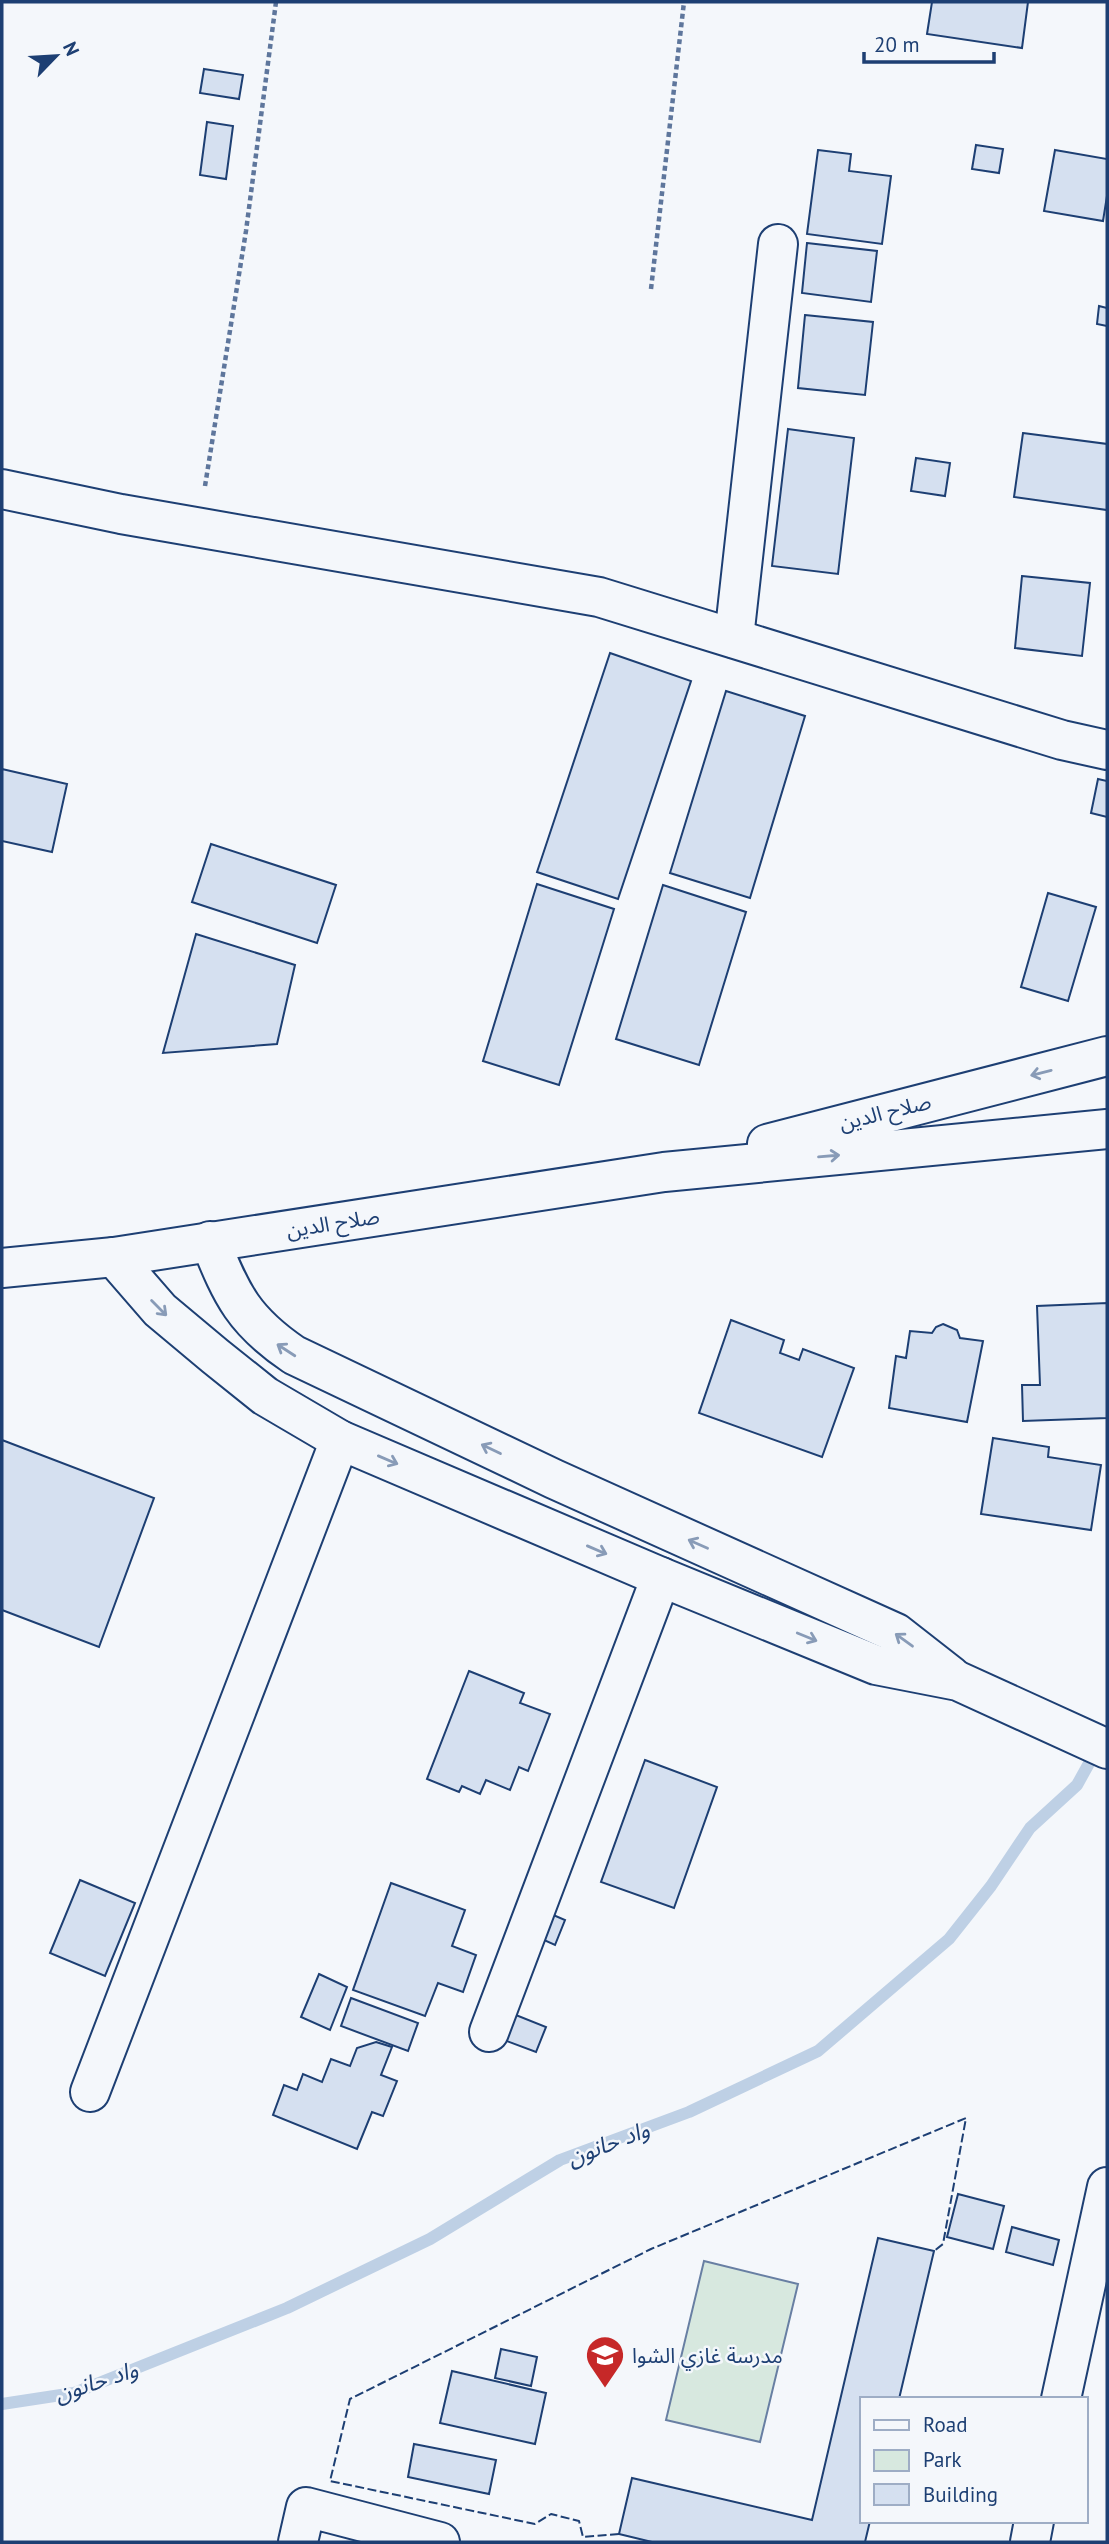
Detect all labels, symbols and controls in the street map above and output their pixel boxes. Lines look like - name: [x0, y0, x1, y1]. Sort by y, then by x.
- north arrow: [21, 21, 91, 91]
- scale bar: [864, 21, 993, 65]
- text: 20 m: [874, 31, 920, 58]
- text: N: [58, 38, 85, 60]
- one-way arrow: [1030, 1067, 1053, 1080]
- street label: صلاح الدين: [836, 1088, 934, 1138]
- one-way arrow: [817, 1149, 840, 1162]
- street label: صلاح الدين: [285, 1202, 382, 1246]
- one-way arrow: [151, 1299, 168, 1316]
- one-way arrow: [277, 1343, 297, 1357]
- one-way arrow: [481, 1442, 502, 1455]
- one-way arrow: [377, 1454, 398, 1467]
- one-way arrow: [688, 1537, 709, 1550]
- one-way arrow: [586, 1544, 607, 1557]
- one-way arrow: [796, 1631, 817, 1644]
- one-way arrow: [895, 1632, 914, 1647]
- water label: واد حانون: [563, 2114, 653, 2172]
- school or university icon: مدرسة غازي الشوا: [584, 2334, 626, 2389]
- place label: مدرسة غازي الشوا: [632, 2342, 783, 2371]
- water label: واد حانون: [51, 2354, 141, 2408]
- legend: [860, 2397, 1088, 2523]
- text: Road: [923, 2411, 967, 2438]
- text: Park: [923, 2446, 962, 2473]
- text: Building: [923, 2481, 998, 2508]

